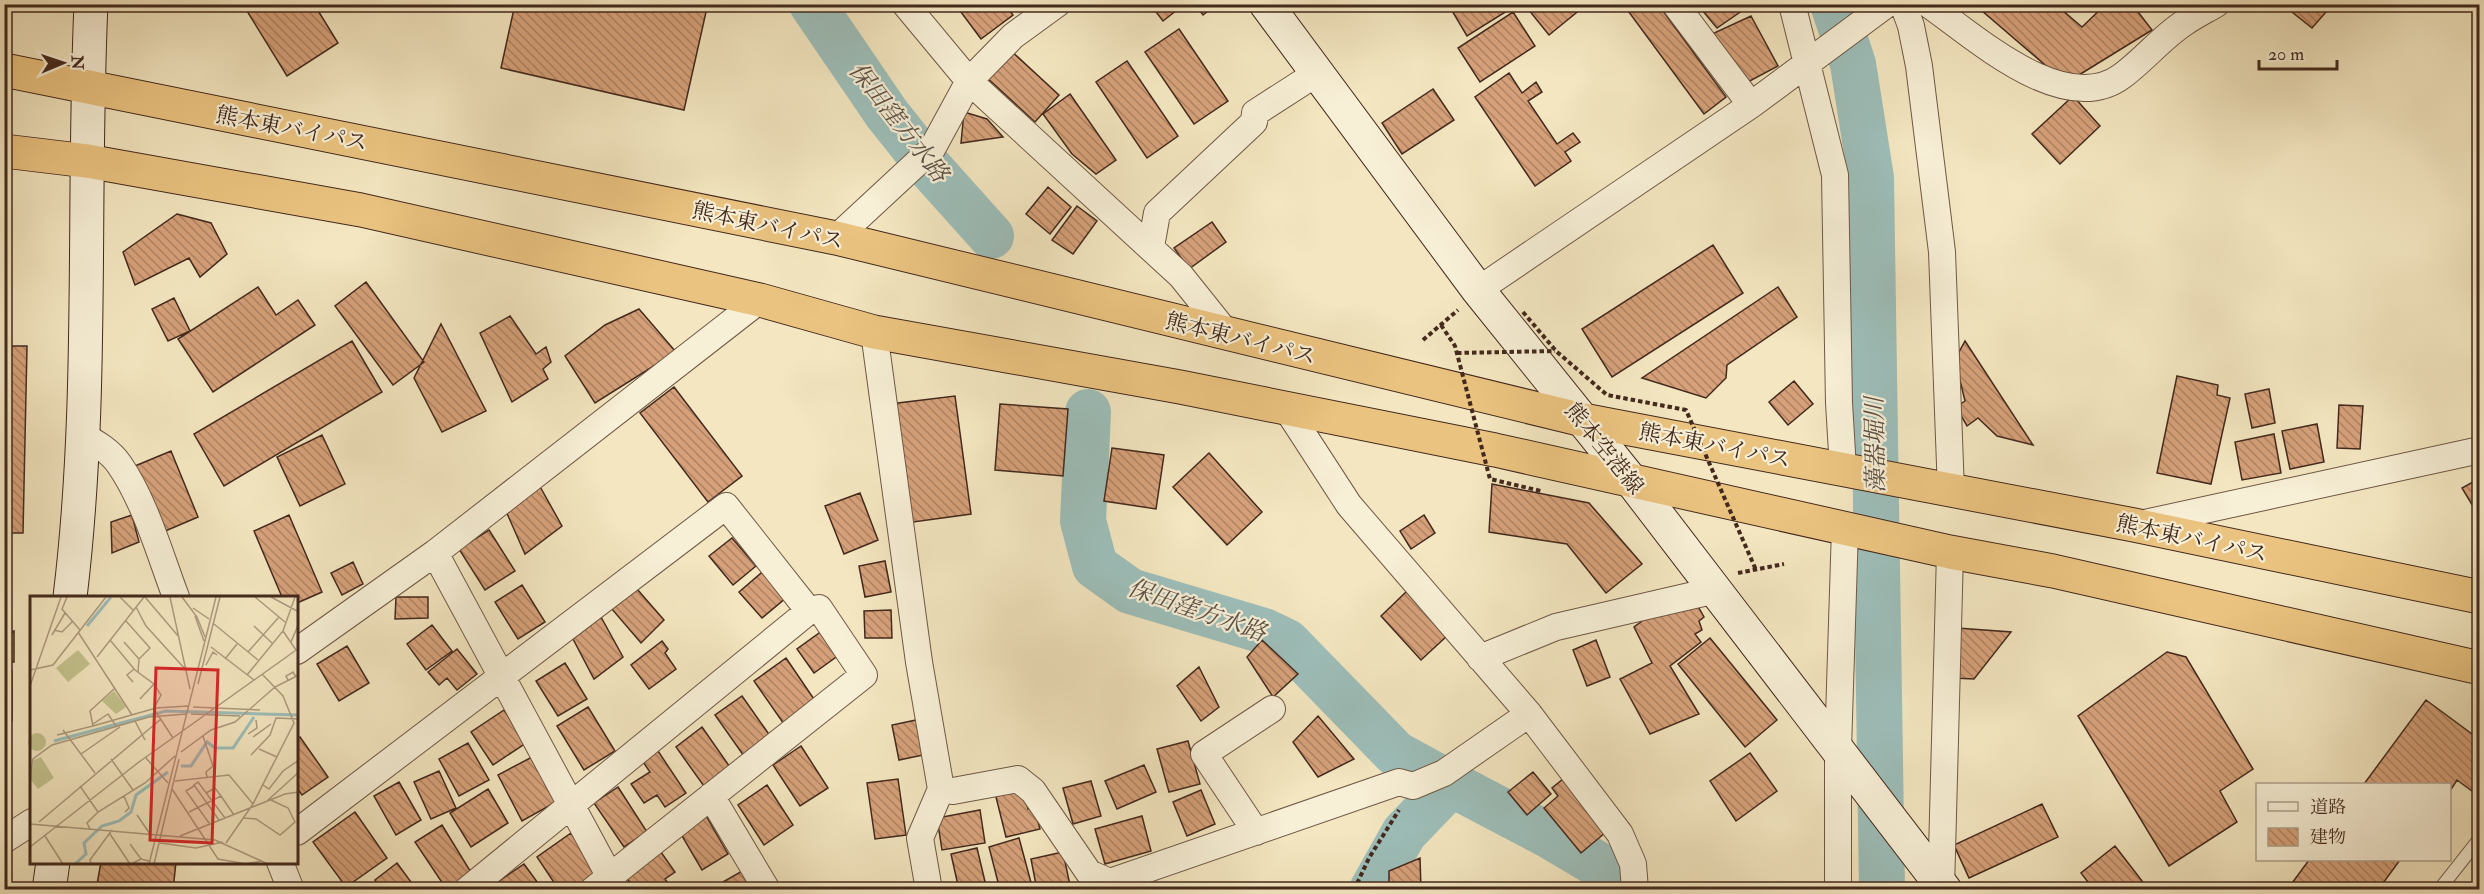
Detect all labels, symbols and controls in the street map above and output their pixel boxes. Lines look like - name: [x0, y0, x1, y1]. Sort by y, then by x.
- north arrow: [33, 33, 93, 93]
- scale bar: [2259, 33, 2337, 71]
- text: 20 m: [2268, 43, 2304, 66]
- text: N: [67, 54, 87, 71]
- water label: 保田窪方水路: [842, 56, 956, 190]
- street label: 熊本東バイパス: [214, 101, 370, 157]
- street label: 熊本東バイパス: [690, 196, 846, 256]
- street label: 熊本東バイパス: [1163, 307, 1319, 371]
- water label: 藻器堀川: [1859, 394, 1892, 493]
- street label: 熊本空港線: [1559, 397, 1650, 500]
- street label: 熊本東バイパス: [1637, 418, 1793, 474]
- street label: 熊本東バイパス: [2114, 509, 2270, 569]
- water label: 保田窪方水路: [1124, 572, 1272, 649]
- inset map: [30, 596, 298, 864]
- legend: [2256, 783, 2451, 861]
- text: 道路: [2310, 796, 2346, 819]
- text: 建物: [2310, 826, 2346, 849]

